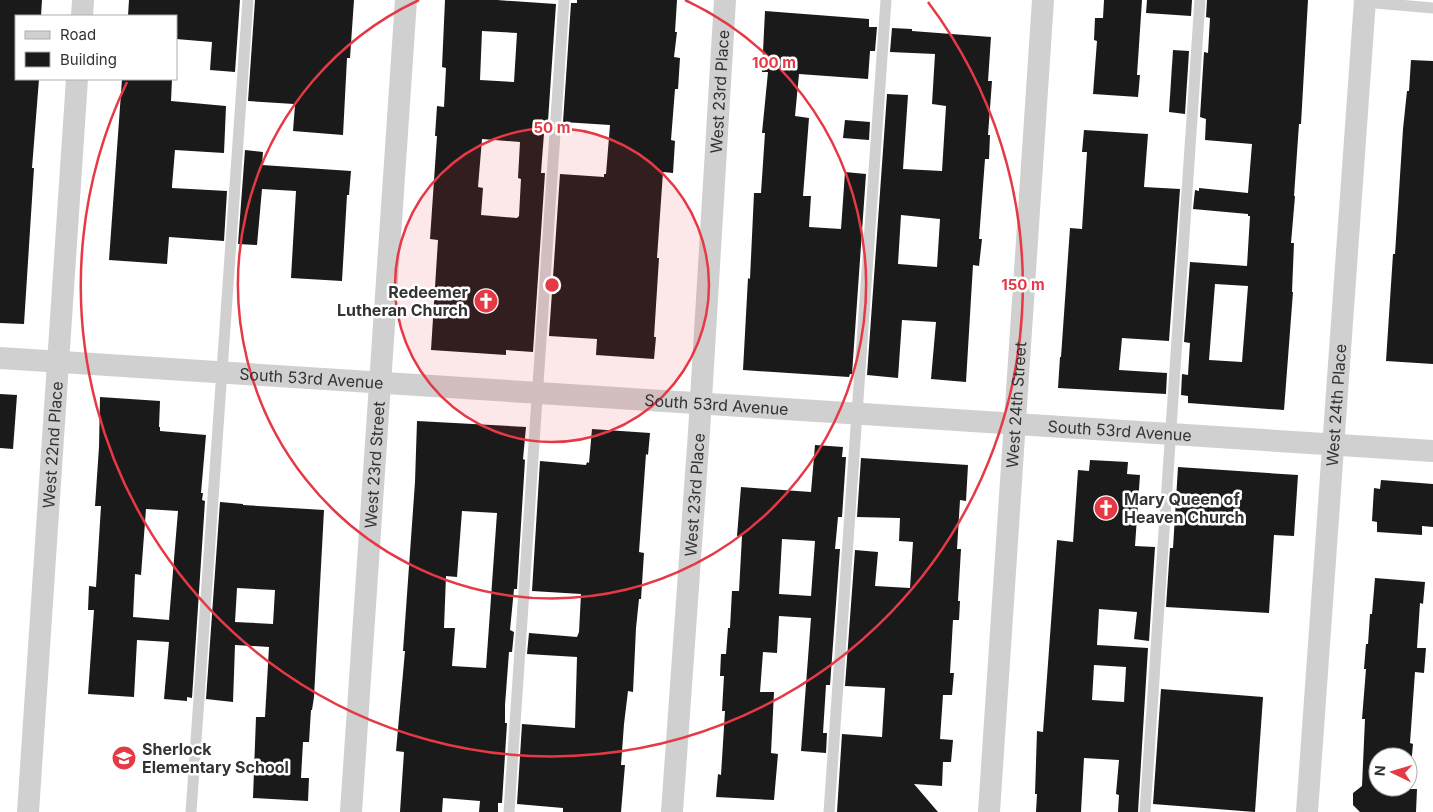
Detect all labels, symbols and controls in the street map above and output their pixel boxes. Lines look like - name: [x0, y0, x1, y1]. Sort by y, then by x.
- legend: [15, 15, 178, 80]
- text: Road: [60, 25, 96, 44]
- street label: West 23rd Place: [706, 29, 733, 154]
- text: Building: [60, 50, 117, 69]
- text: 100 m: [752, 53, 796, 72]
- text: 50 m: [534, 118, 570, 137]
- text: 150 m: [1001, 275, 1045, 294]
- centre of rings: [543, 276, 561, 294]
- place label: Redeemer Lutheran Church: [337, 282, 468, 320]
- church icon: Redeemer Lutheran Church: [473, 288, 499, 314]
- street label: West 24th Street: [1002, 341, 1030, 469]
- street label: West 24th Place: [1322, 343, 1350, 467]
- street label: South 53rd Avenue: [239, 364, 384, 393]
- street label: West 22nd Place: [38, 381, 67, 509]
- street label: South 53rd Avenue: [644, 390, 789, 419]
- street label: West 23rd Street: [360, 401, 389, 529]
- street label: South 53rd Avenue: [1047, 416, 1192, 445]
- street label: West 23rd Place: [680, 432, 709, 557]
- place label: Mary Queen of Heaven Church: [1124, 489, 1245, 527]
- church icon: Mary Queen of Heaven Church: [1093, 495, 1119, 521]
- place label: Sherlock Elementary School: [142, 739, 289, 777]
- school or university icon: Sherlock Elementary School: [111, 745, 137, 771]
- north arrow: [1368, 747, 1418, 797]
- text: N: [1371, 765, 1388, 777]

